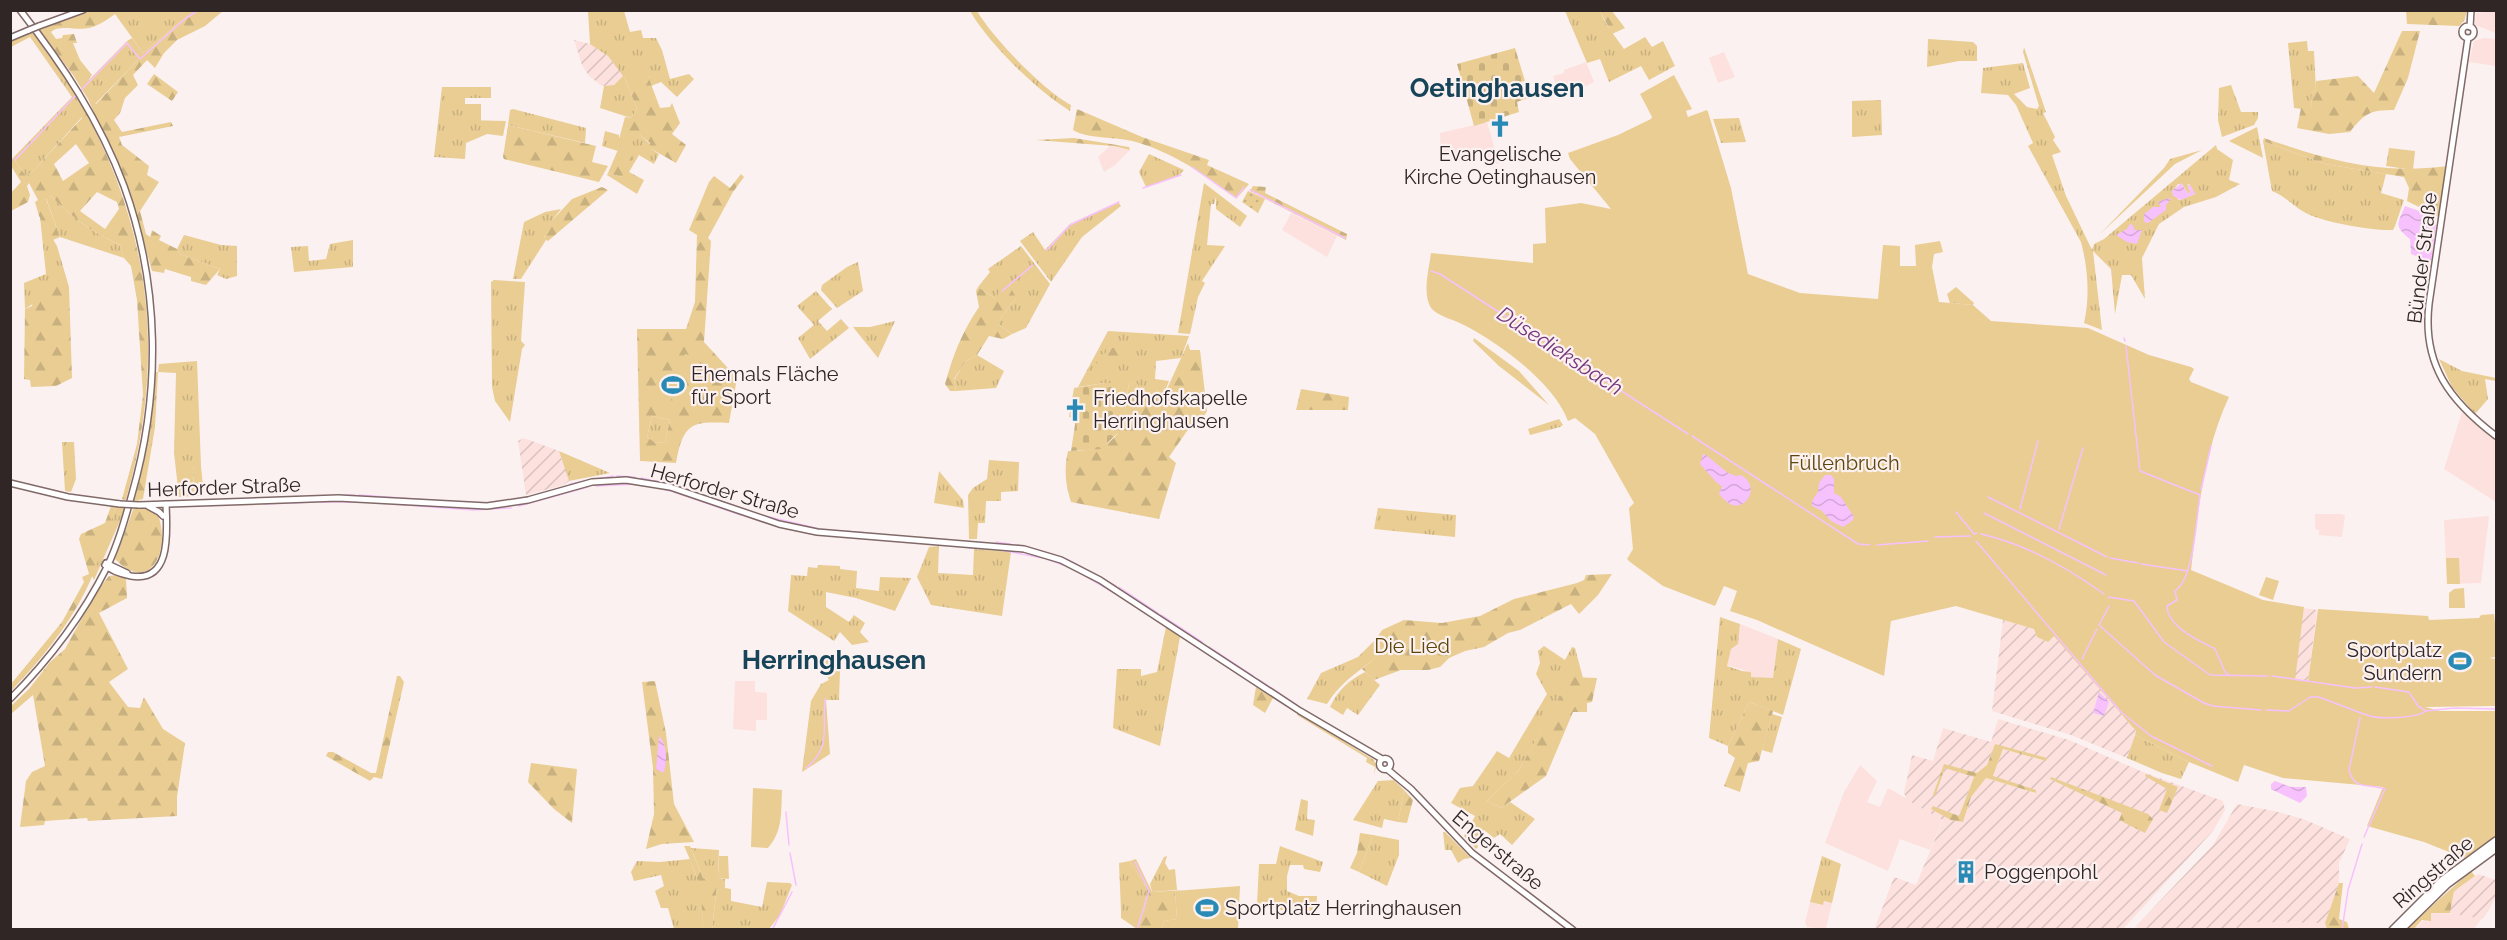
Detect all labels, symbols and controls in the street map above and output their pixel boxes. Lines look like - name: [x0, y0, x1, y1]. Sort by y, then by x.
- district label: Oetinghausen: [1410, 73, 1584, 103]
- church icon: Evangelische Kirche Oetinghausen: [1487, 113, 1513, 139]
- place label: Evangelische Kirche Oetinghausen: [1404, 142, 1596, 189]
- street label: Bünder Straße: [2402, 191, 2442, 325]
- water label: Düsedieksbach: [1493, 301, 1628, 400]
- place label: Ehemals Fläche für Sport: [691, 362, 839, 409]
- sports icon: Ehemals Fläche für Sport: [660, 372, 686, 398]
- place label: Friedhofskapelle Herringhausen: [1093, 386, 1248, 433]
- church icon: Friedhofskapelle Herringhausen: [1062, 397, 1088, 423]
- park label: Füllenbruch: [1788, 451, 1900, 475]
- street label: Herforder Straße: [648, 458, 802, 524]
- street label: Herforder Straße: [147, 472, 301, 502]
- park label: Die Lied: [1374, 634, 1450, 658]
- place label: Sportplatz Sundern: [2347, 638, 2442, 685]
- district label: Herringhausen: [742, 645, 926, 675]
- sports icon: Sportplatz Sundern: [2447, 648, 2473, 674]
- street label: Engerstraße: [1447, 805, 1549, 895]
- street label: Ringstraße: [2388, 831, 2478, 913]
- building icon: Poggenpohl: [1953, 859, 1979, 885]
- place label: Poggenpohl: [1984, 860, 2098, 884]
- sports icon: Sportplatz Herringhausen: [1194, 895, 1220, 921]
- place label: Sportplatz Herringhausen: [1225, 896, 1462, 920]

